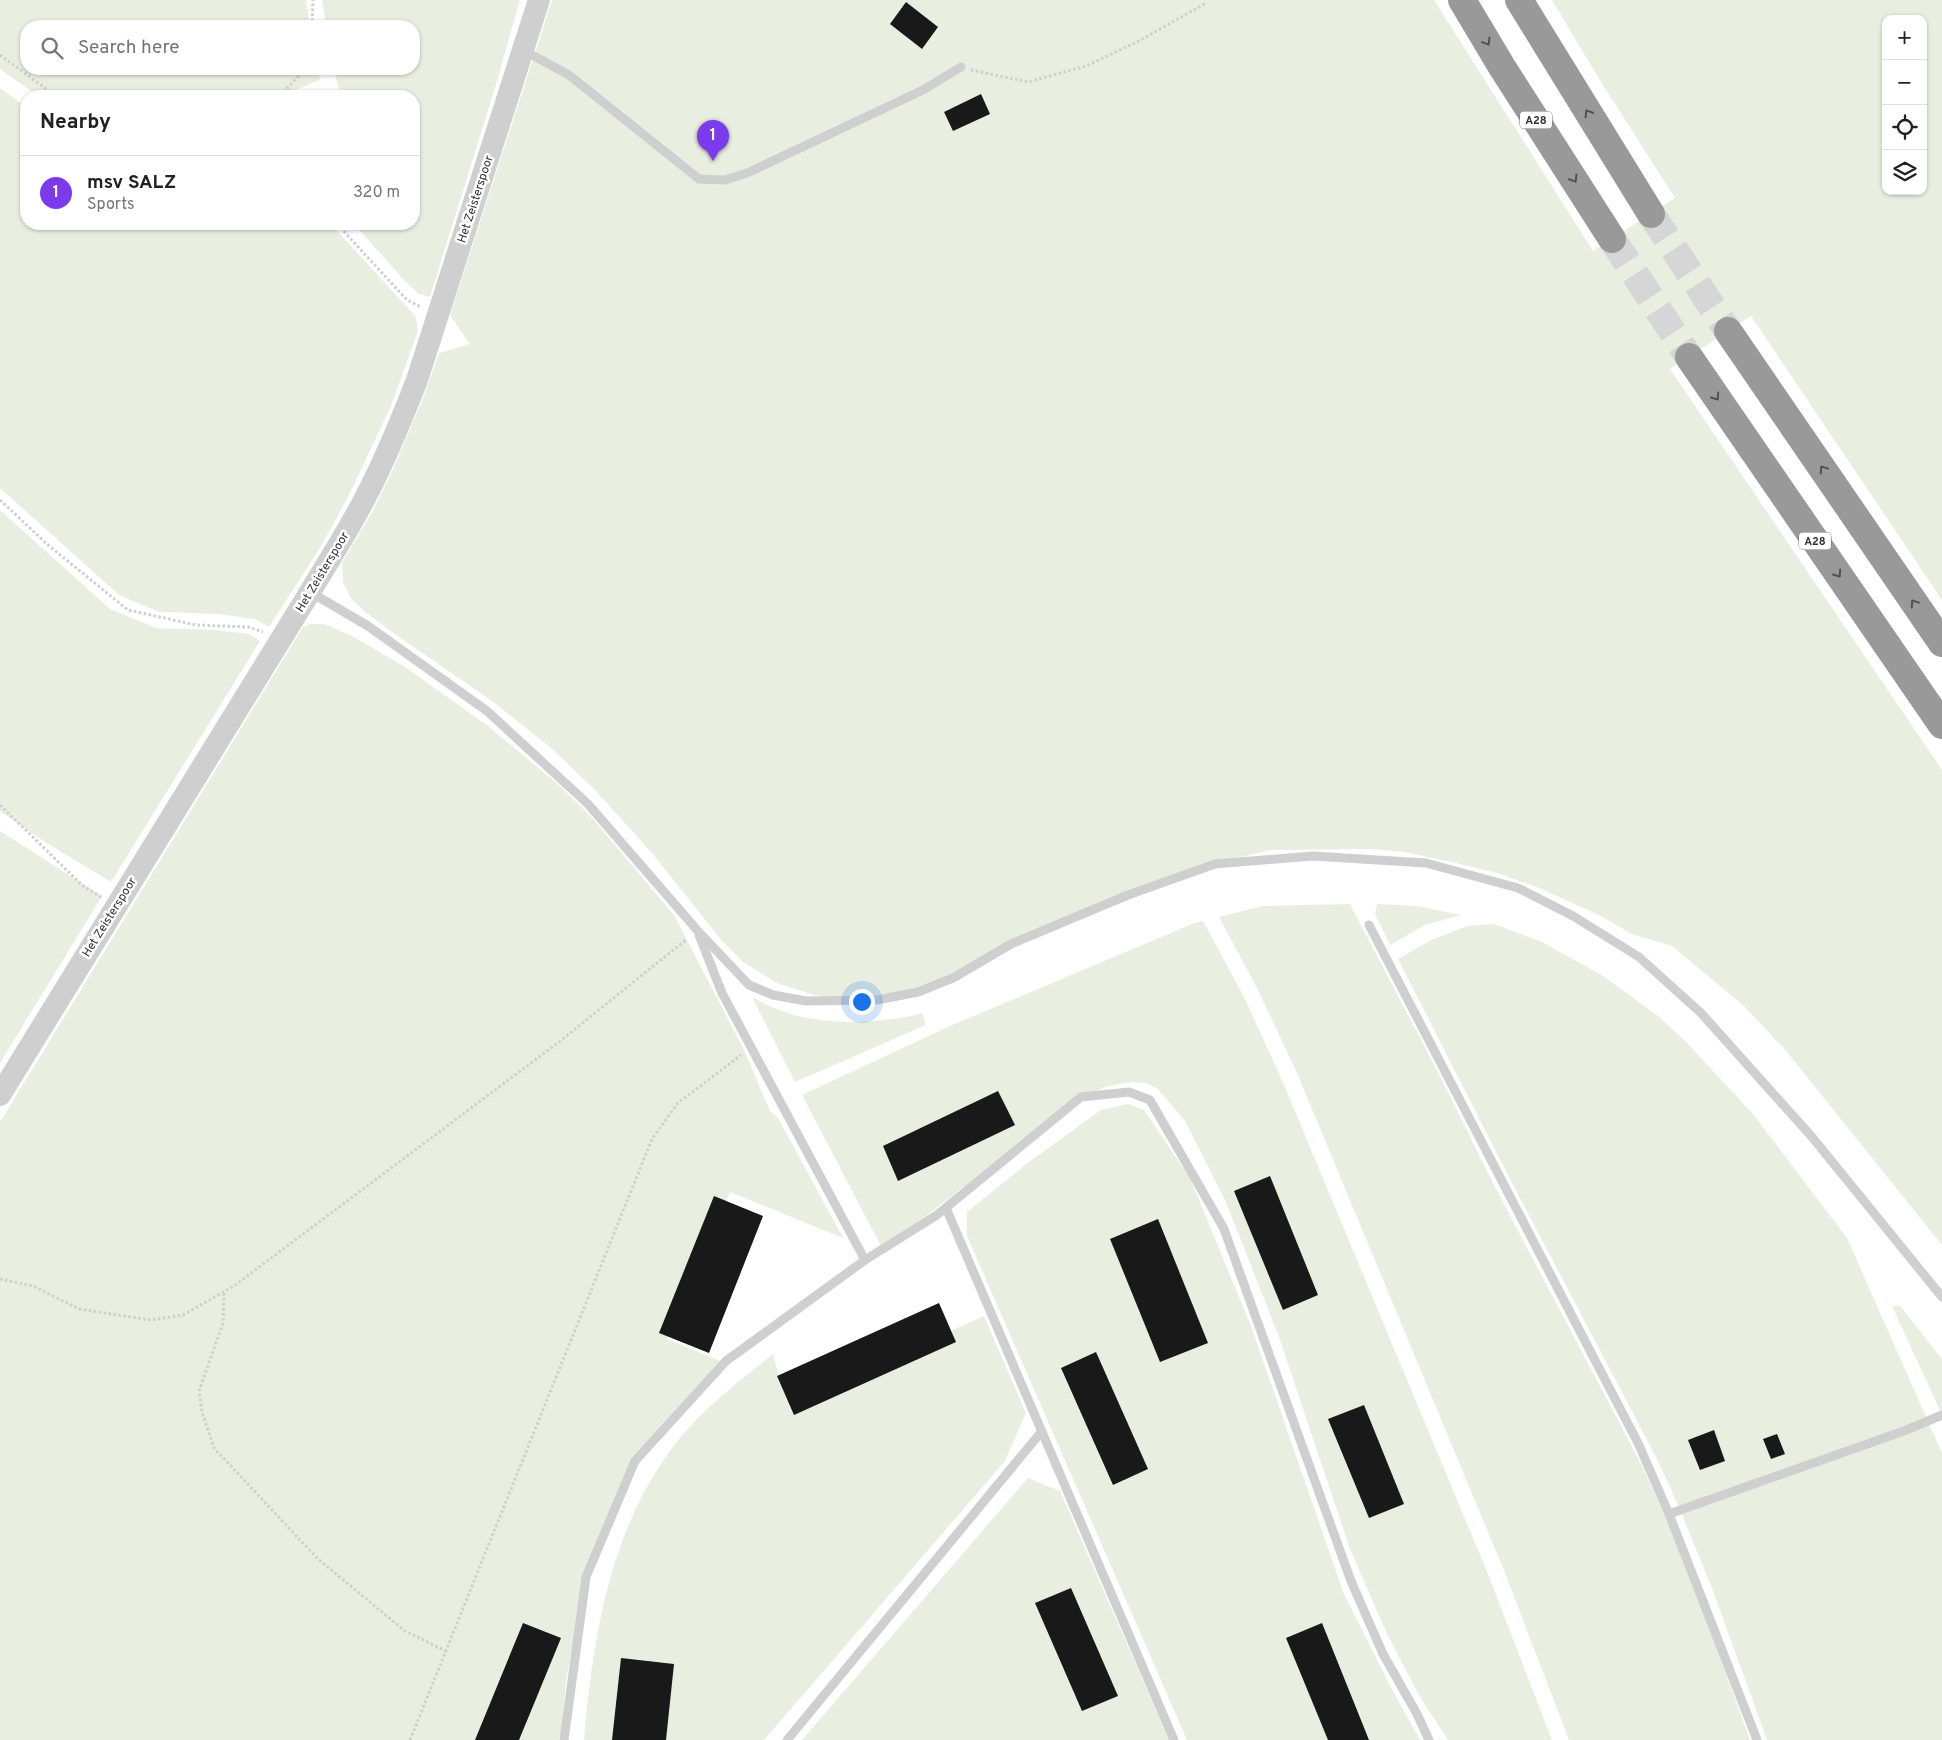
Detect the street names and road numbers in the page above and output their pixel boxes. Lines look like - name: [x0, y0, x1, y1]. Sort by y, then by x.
- road number: A28: [1520, 112, 1552, 128]
- street label: Het Zeisterspoor: [454, 153, 498, 245]
- street label: Het Zeisterspoor: [293, 529, 353, 616]
- road number: A28: [1799, 532, 1831, 550]
- street label: Het Zeisterspoor: [79, 874, 141, 960]

